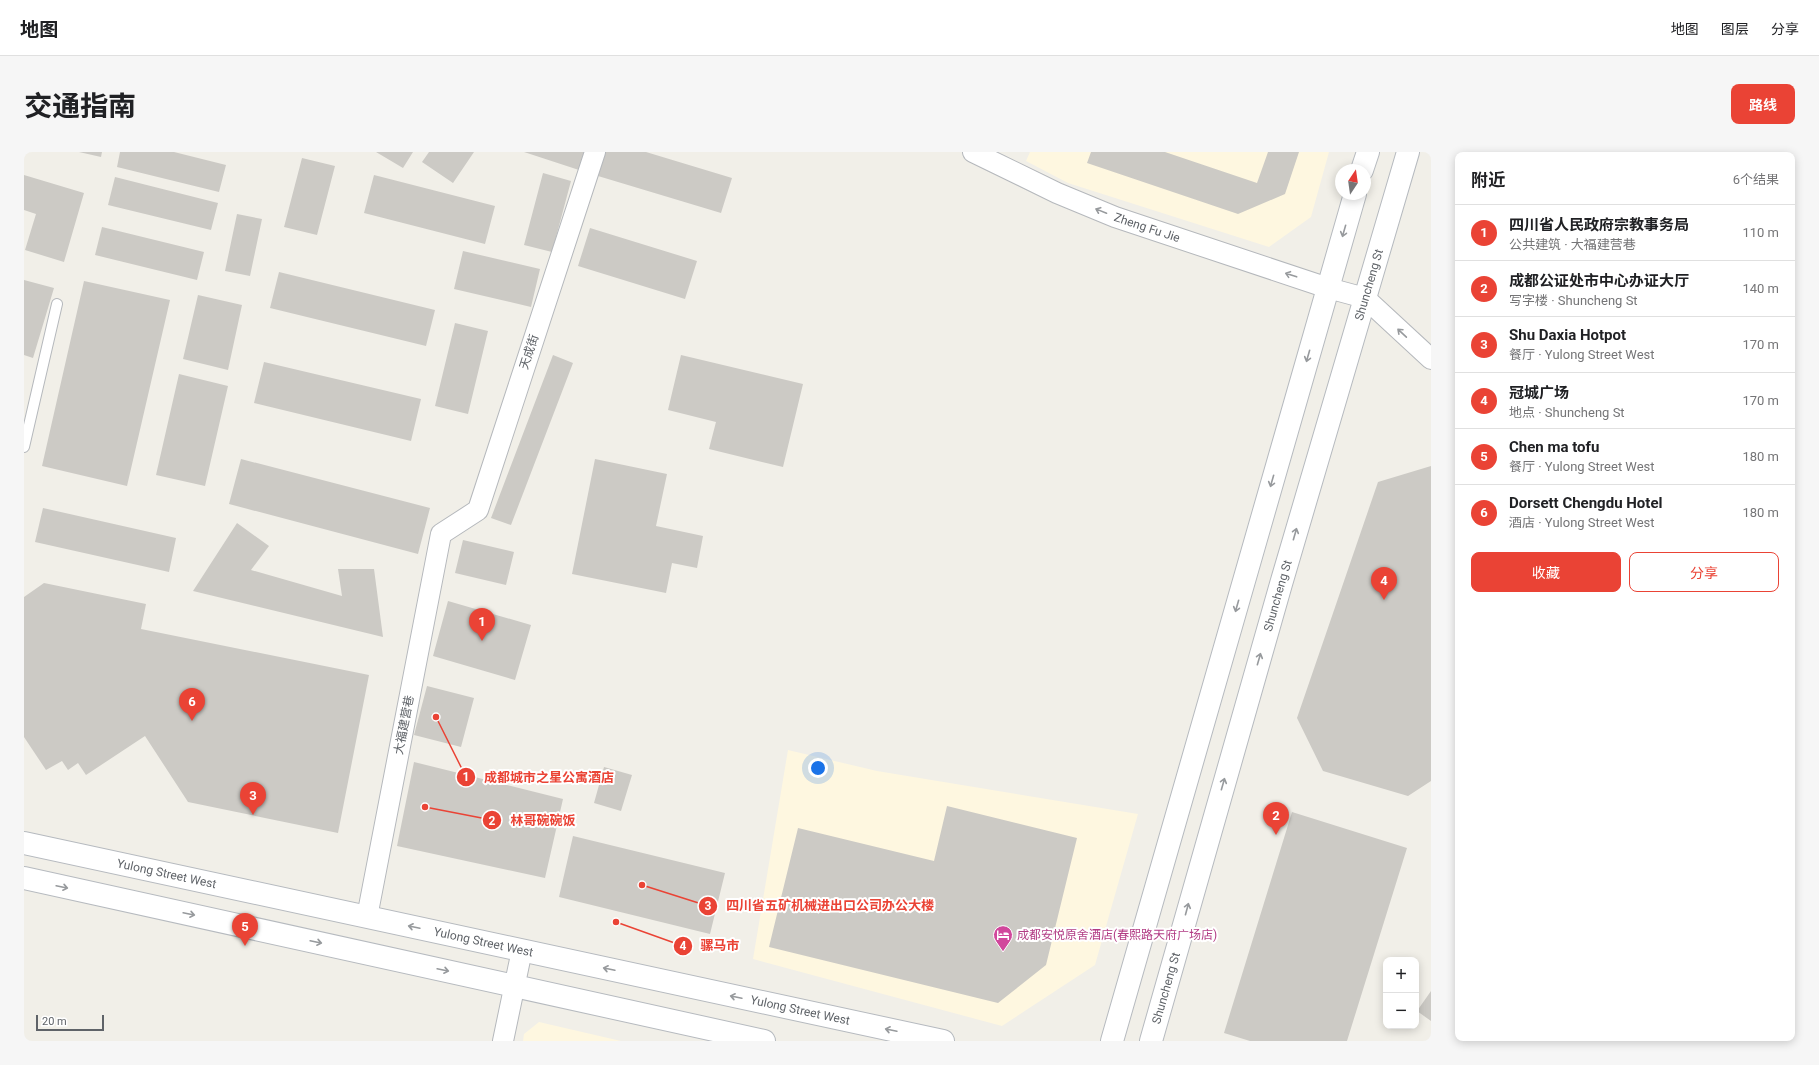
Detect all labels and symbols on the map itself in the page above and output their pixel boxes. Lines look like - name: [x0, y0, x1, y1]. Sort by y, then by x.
- north arrow: [1335, 164, 1371, 200]
- one-way arrow: [1096, 207, 1108, 215]
- street label: Zheng Fu Jie: [1112, 210, 1182, 245]
- one-way arrow: [1340, 225, 1347, 238]
- street label: Shuncheng St: [1352, 247, 1386, 322]
- one-way arrow: [1285, 271, 1297, 279]
- one-way arrow: [1397, 328, 1408, 337]
- street label: 天成街: [517, 333, 541, 371]
- one-way arrow: [1304, 350, 1311, 363]
- one-way arrow: [1268, 475, 1275, 488]
- one-way arrow: [1292, 528, 1299, 541]
- street label: Shuncheng St: [1261, 558, 1295, 633]
- pin: 4: [1371, 567, 1397, 600]
- one-way arrow: [1232, 600, 1240, 613]
- pin: 1: [469, 608, 495, 641]
- one-way arrow: [1256, 653, 1263, 666]
- pin: 6: [179, 688, 205, 721]
- street label: 大福建营巷: [391, 694, 417, 756]
- your location: [808, 758, 828, 778]
- callout: 成都城市之星公寓酒店: [456, 765, 622, 790]
- text: 1: [463, 770, 469, 784]
- text: 成都城市之星公寓酒店: [484, 770, 614, 785]
- one-way arrow: [1220, 778, 1227, 791]
- pin: 3: [240, 782, 266, 815]
- pin: 2: [1263, 802, 1289, 835]
- callout: 林哥碗碗饭: [482, 808, 583, 833]
- text: 林哥碗碗饭: [510, 813, 576, 828]
- text: 2: [489, 814, 496, 828]
- street label: Yulong Street West: [116, 856, 218, 891]
- one-way arrow: [55, 883, 68, 891]
- callout: 四川省五矿机械进出口公司办公大楼: [698, 893, 942, 918]
- text: 四川省五矿机械进出口公司办公大楼: [726, 898, 934, 913]
- text: 3: [705, 899, 712, 913]
- one-way arrow: [1184, 903, 1191, 916]
- one-way arrow: [182, 911, 195, 919]
- pin: 5: [232, 913, 258, 946]
- one-way arrow: [408, 922, 421, 930]
- street label: Yulong Street West: [432, 924, 535, 960]
- hotel icon: 成都安悦原舍酒店(春熙路天府广场店): [992, 924, 1014, 952]
- place label: 成都安悦原舍酒店(春熙路天府广场店): [1017, 928, 1217, 942]
- callout: 骡马市: [673, 933, 748, 958]
- text: 骡马市: [700, 938, 740, 953]
- one-way arrow: [309, 939, 322, 947]
- text: 4: [680, 939, 687, 953]
- street label: Shuncheng St: [1149, 951, 1183, 1025]
- one-way arrow: [603, 965, 616, 973]
- one-way arrow: [436, 967, 449, 975]
- one-way arrow: [730, 992, 743, 1000]
- street label: Yulong Street West: [749, 993, 851, 1028]
- scale bar: [36, 1013, 104, 1032]
- one-way arrow: [885, 1025, 898, 1033]

